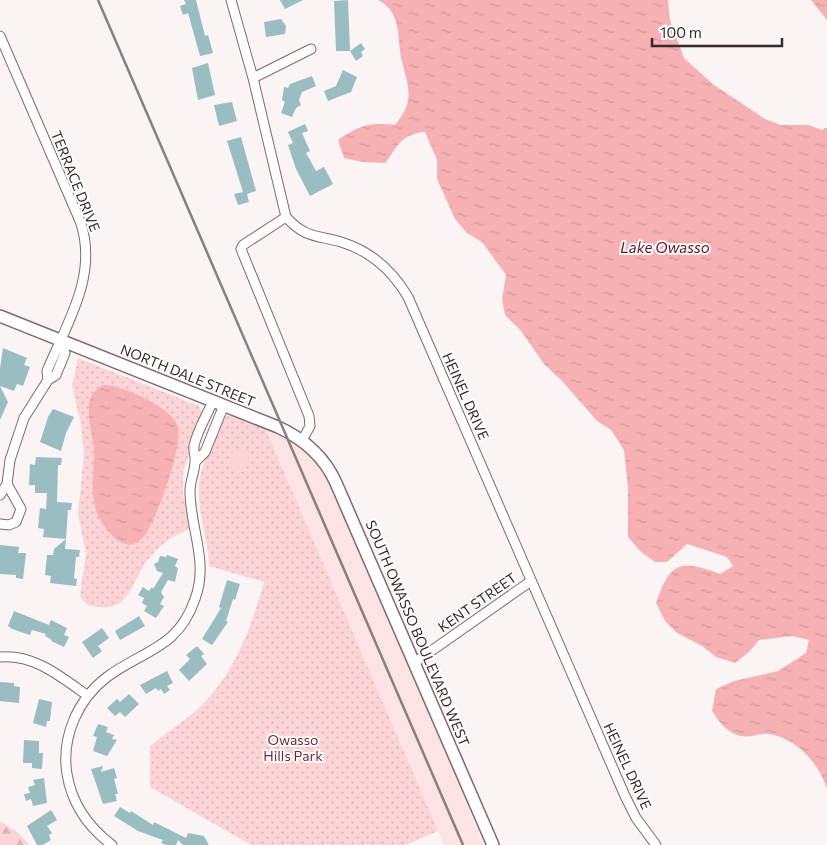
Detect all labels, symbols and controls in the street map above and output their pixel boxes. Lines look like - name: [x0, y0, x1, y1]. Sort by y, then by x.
- scale bar: [652, 15, 782, 47]
- text: 100 m: [660, 23, 702, 41]
- street label: TERRACE DRIVE: [48, 128, 104, 234]
- water label: Lake Owasso: [620, 238, 710, 256]
- street label: NORTH DALE STREET: [118, 340, 258, 410]
- street label: HEINEL DRIVE: [439, 350, 493, 442]
- street label: SOUTH OWASSO BOULEVARD WEST: [363, 517, 473, 749]
- street label: KENT STREET: [434, 569, 520, 635]
- street label: HEINEL DRIVE: [600, 720, 656, 812]
- park label: Owasso Hills Park: [263, 731, 323, 764]

